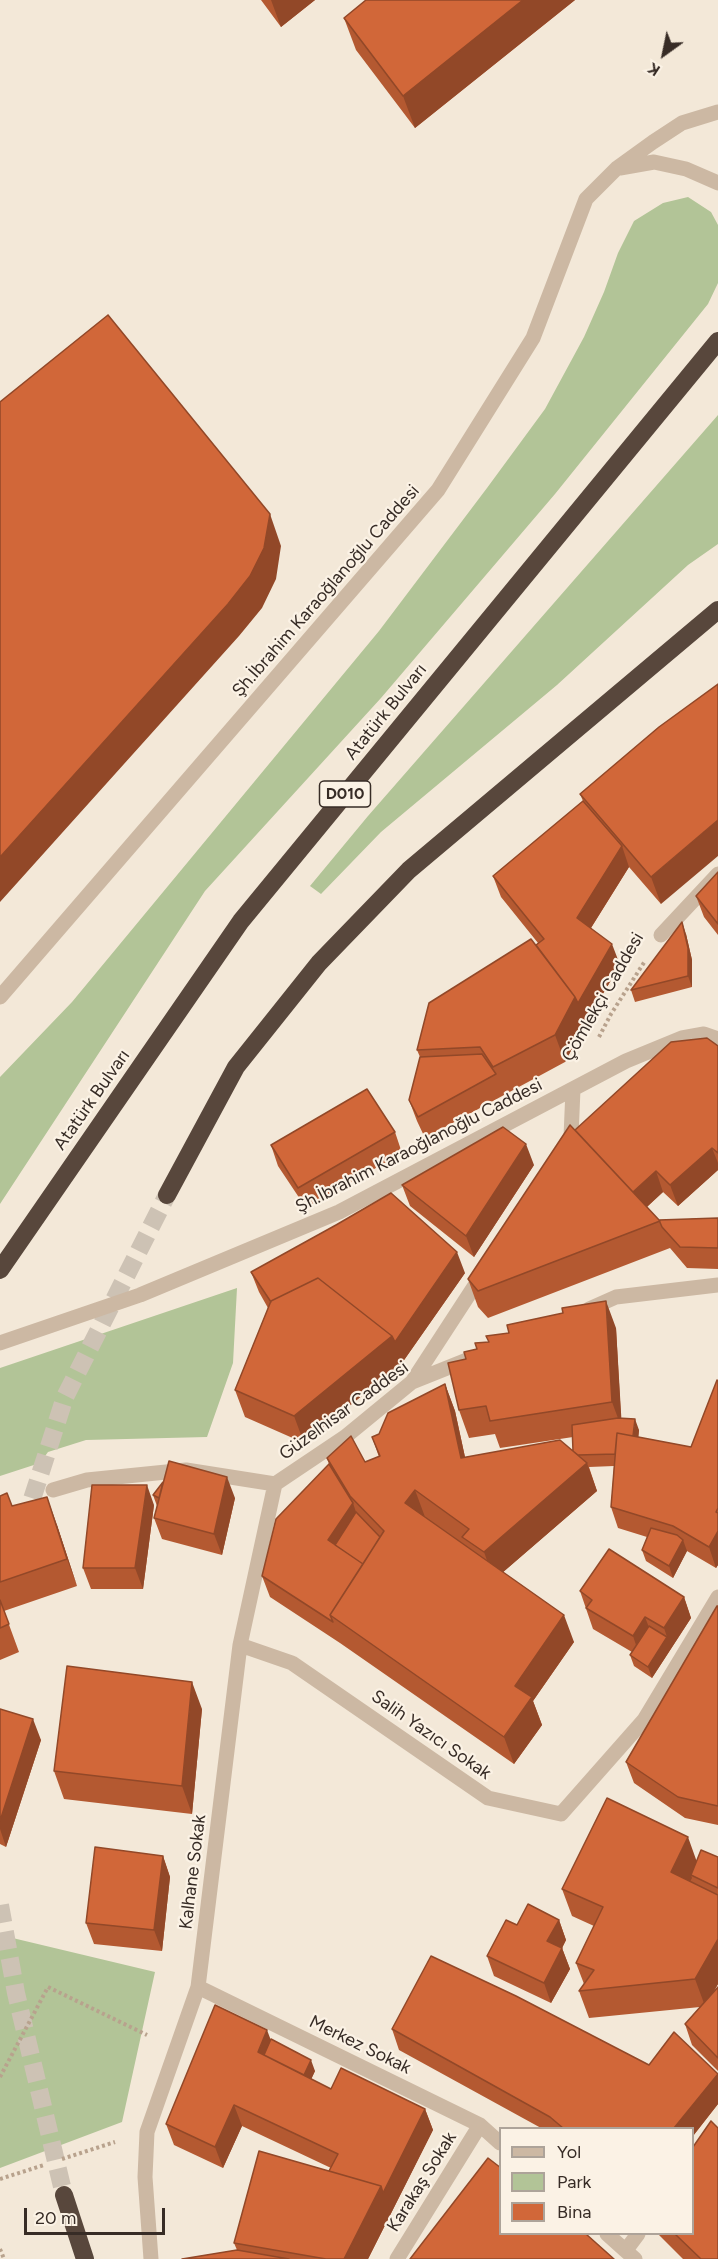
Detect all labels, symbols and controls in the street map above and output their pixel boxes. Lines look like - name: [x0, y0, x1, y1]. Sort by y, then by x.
- north arrow: [634, 24, 694, 84]
- text: K: [644, 59, 664, 80]
- street label: Şh.İbrahim Karaoğlanoğlu Caddesi: [228, 480, 424, 702]
- street label: Atatürk Bulvarı: [341, 659, 431, 765]
- road number: D010: [320, 781, 370, 807]
- street label: Çömlekçi Caddesi: [557, 929, 649, 1065]
- street label: Atatürk Bulvarı: [49, 1046, 135, 1154]
- street label: Şh.İbrahim Karaoğlanoğlu Caddesi: [292, 1074, 546, 1218]
- street label: Güzelhisar Caddesi: [275, 1357, 413, 1465]
- street label: Salih Yazıcı Sokak: [367, 1686, 495, 1784]
- street label: Kalhane Sokak: [175, 1813, 211, 1931]
- street label: Merkez Sokak: [306, 2011, 414, 2079]
- legend: [499, 2127, 694, 2235]
- street label: Karakaş Sokak: [383, 2128, 461, 2236]
- text: Yol: [557, 2141, 581, 2163]
- text: Park: [557, 2171, 591, 2193]
- scale bar: [27, 2196, 168, 2234]
- text: Bina: [557, 2201, 591, 2223]
- text: 20 m: [35, 2207, 76, 2229]

